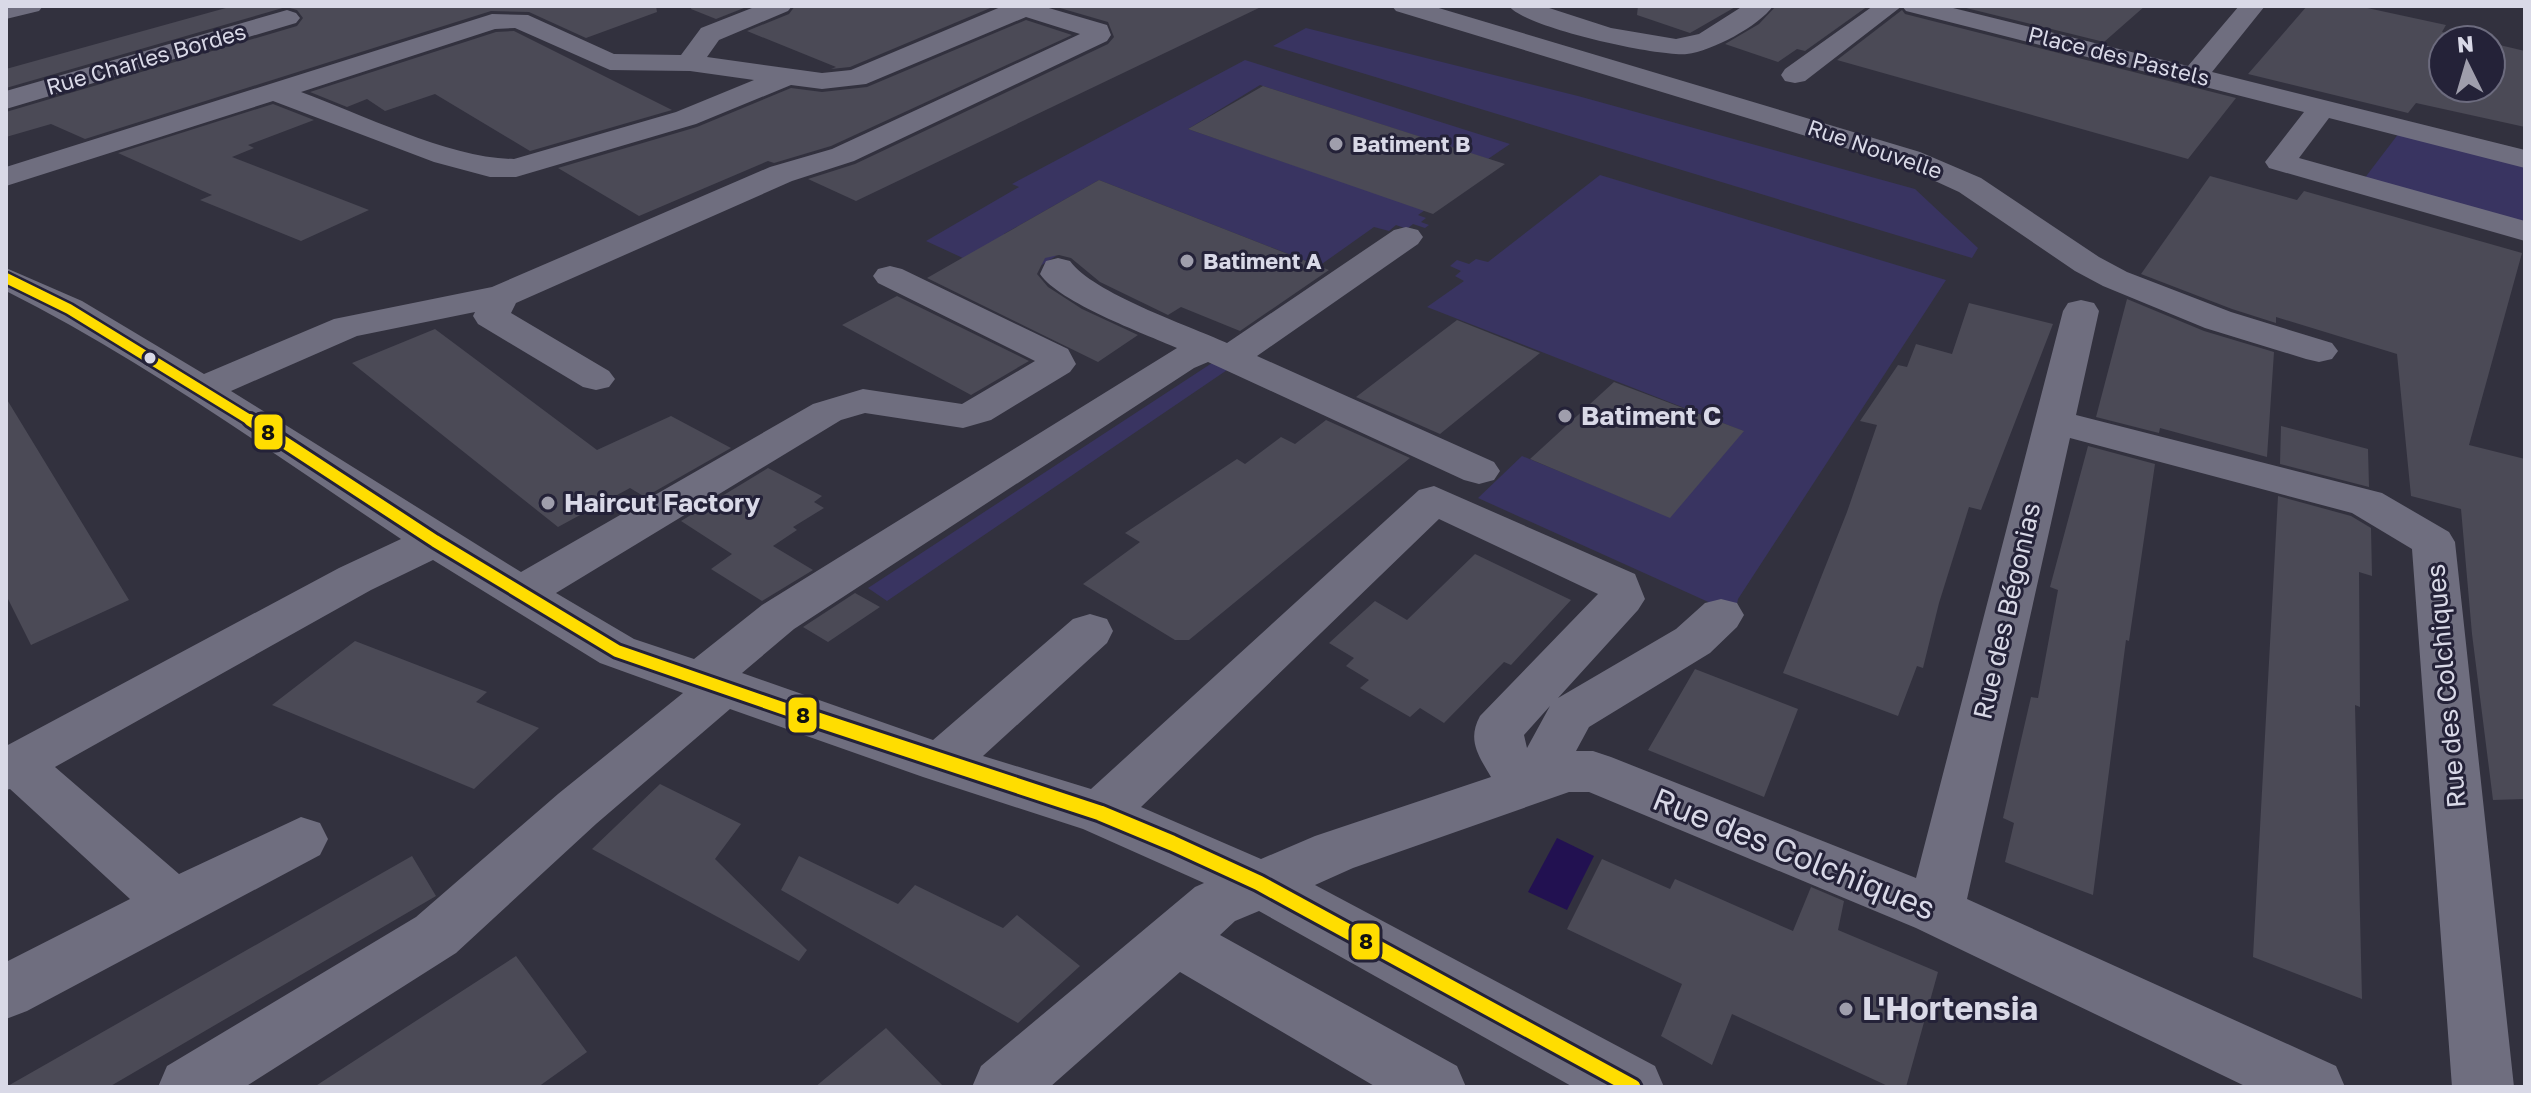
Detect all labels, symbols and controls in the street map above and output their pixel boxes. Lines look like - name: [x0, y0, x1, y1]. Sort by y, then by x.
- street label: Rue Charles Bordes: [43, 17, 249, 100]
- street label: Place des Pastels: [2026, 20, 2213, 91]
- north arrow: [2427, 24, 2507, 104]
- text: N: [2456, 29, 2475, 58]
- street label: Rue Nouvelle: [1804, 113, 1946, 184]
- place label: Batiment B: [1352, 130, 1470, 157]
- marker: Batiment B: [1327, 135, 1345, 153]
- place label: Batiment A: [1203, 247, 1322, 274]
- marker: Batiment A: [1178, 252, 1196, 270]
- unlabelled marker: [142, 350, 158, 366]
- place label: Batiment C: [1581, 400, 1721, 431]
- marker: Batiment C: [1556, 407, 1574, 425]
- line badge: 8: [253, 413, 284, 451]
- text: 8: [261, 418, 275, 445]
- place label: Haircut Factory: [564, 487, 761, 518]
- marker: Haircut Factory: [539, 494, 557, 512]
- street label: Rue des Bégonias: [1967, 500, 2047, 722]
- street label: Rue des Colchiques: [2419, 563, 2472, 809]
- line badge: 8: [787, 696, 818, 734]
- text: 8: [796, 701, 810, 728]
- street label: Rue des Colchiques: [1648, 779, 1941, 927]
- line badge: 8: [1350, 922, 1381, 961]
- text: 8: [1359, 927, 1373, 954]
- place label: L'Hortensia: [1862, 989, 2038, 1027]
- marker: L'Hortensia: [1837, 1000, 1855, 1018]

